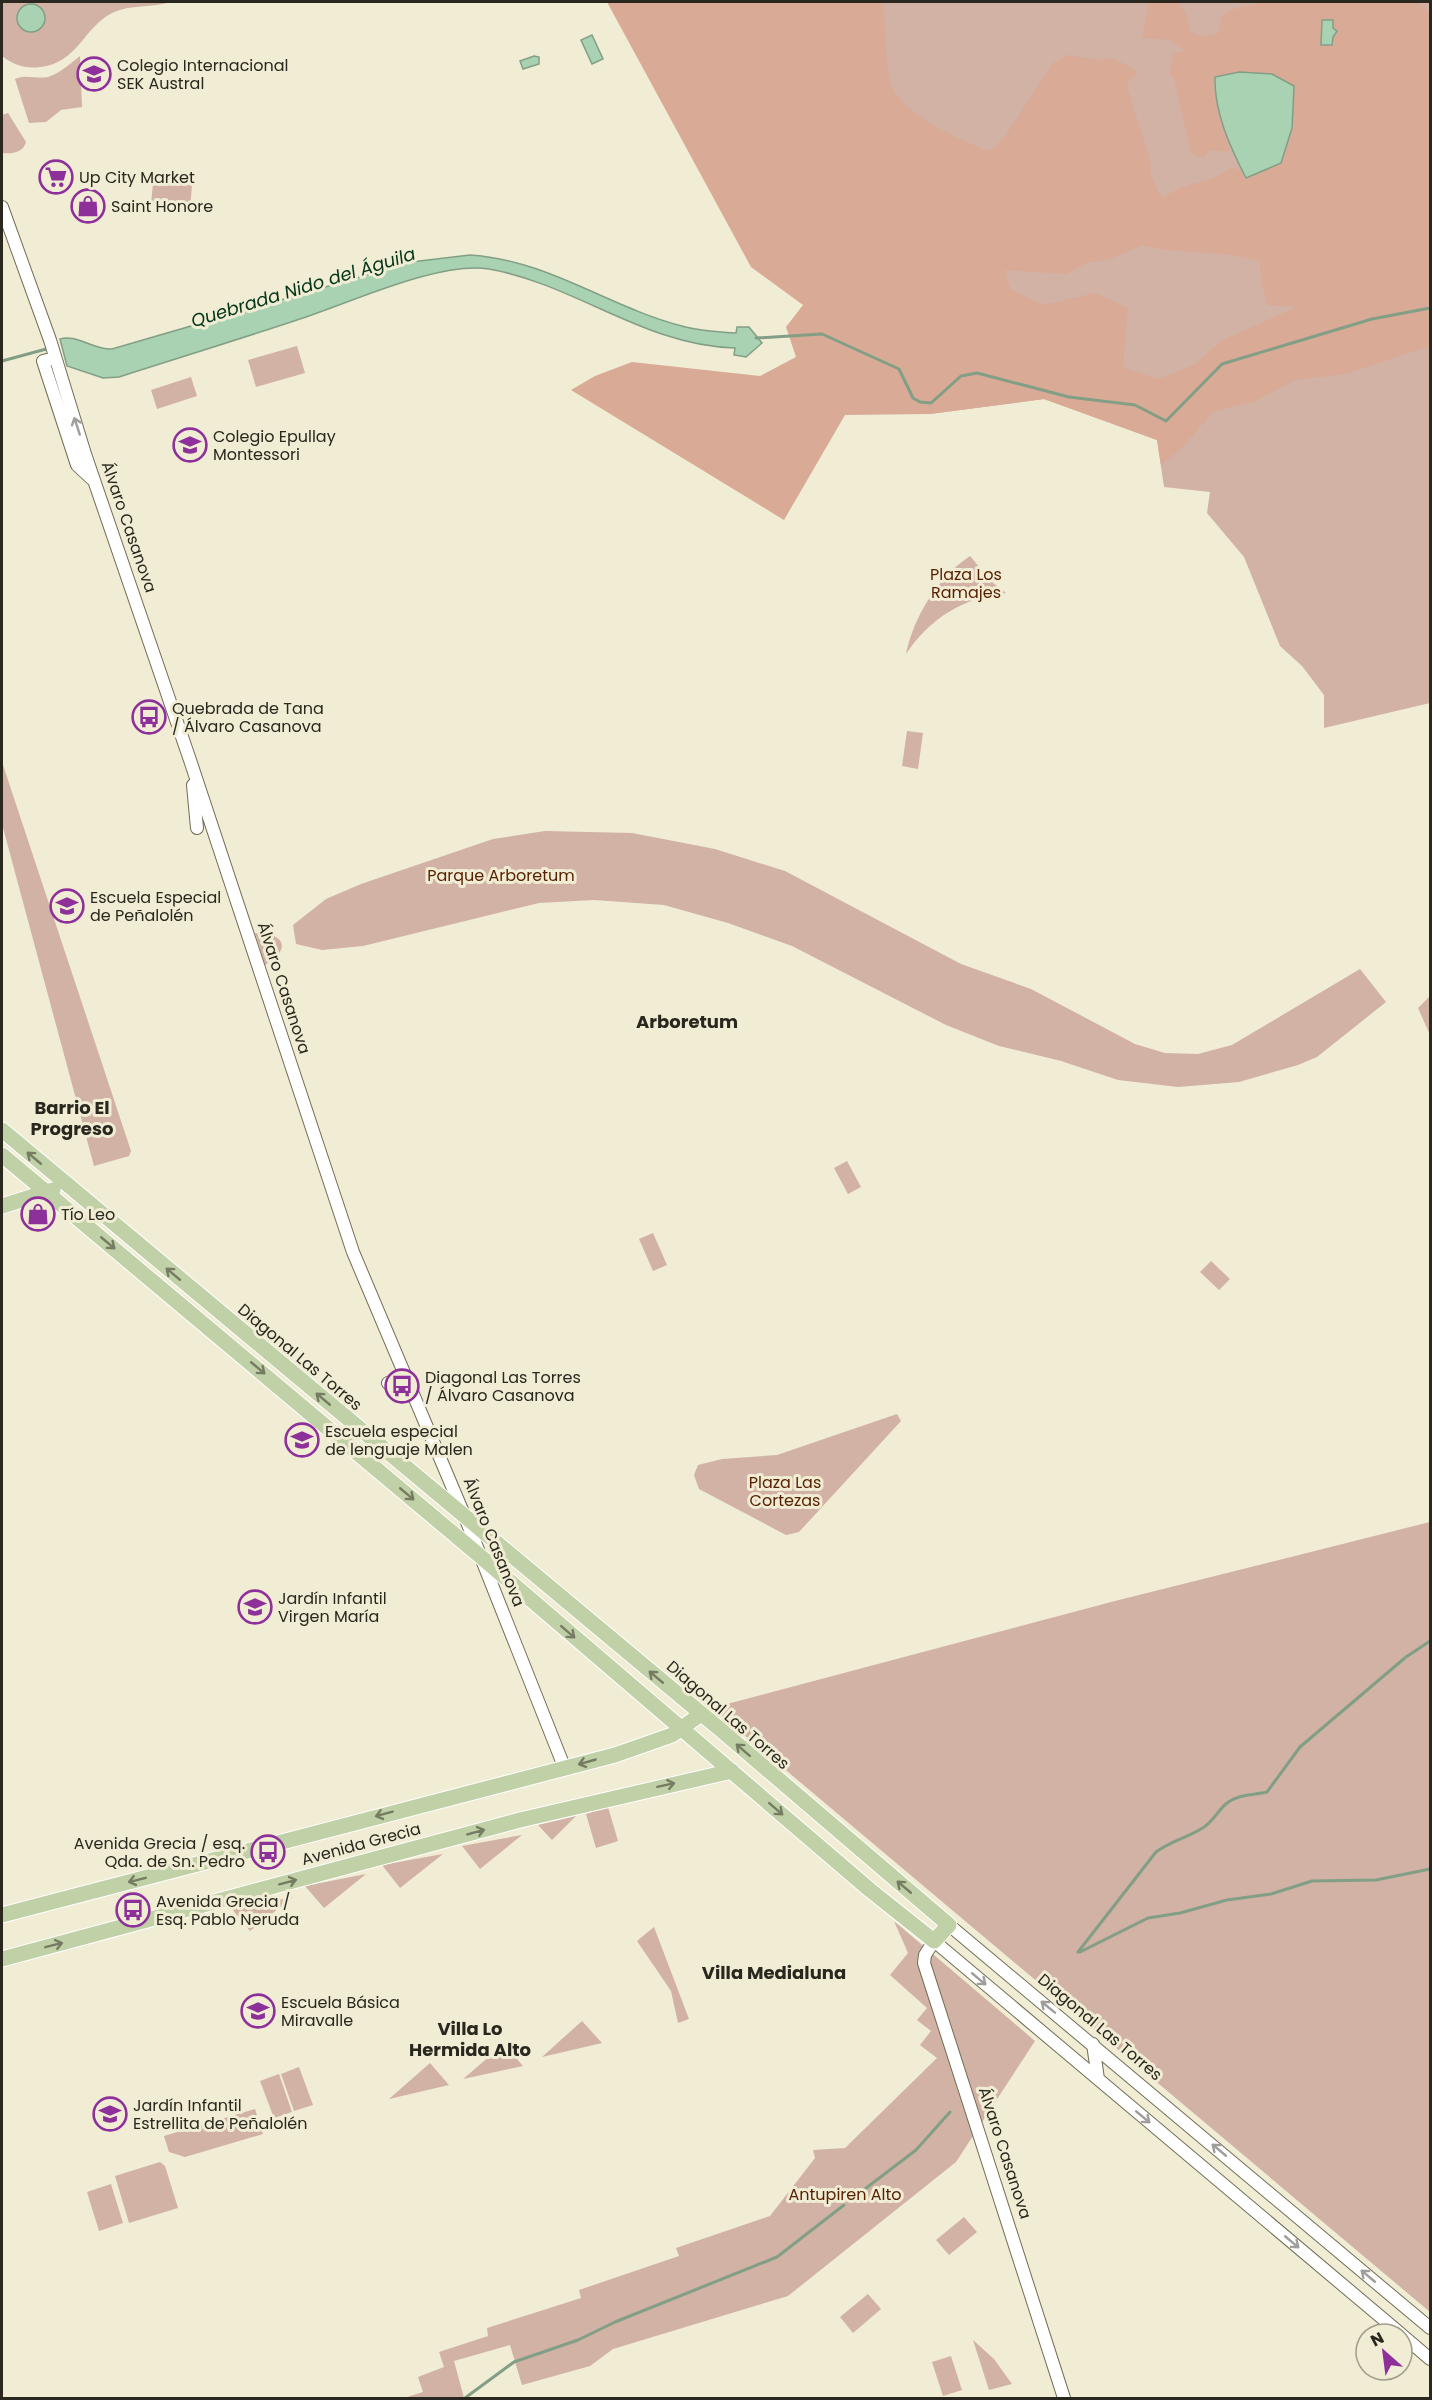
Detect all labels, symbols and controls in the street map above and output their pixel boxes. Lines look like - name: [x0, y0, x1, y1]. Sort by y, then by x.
- place label: Colegio Internacional SEK Austral: [117, 54, 289, 95]
- school or university icon: Colegio Internacional SEK Austral: [76, 56, 112, 92]
- supermarket icon: Up City Market: [38, 159, 74, 195]
- place label: Up City Market: [79, 166, 195, 189]
- shop icon: Saint Honore: [70, 188, 106, 224]
- place label: Saint Honore: [111, 195, 213, 218]
- water label: Quebrada Nido del Águila: [188, 241, 418, 333]
- one-way arrow: [70, 417, 81, 436]
- place label: Colegio Epullay Montessori: [213, 425, 336, 466]
- school or university icon: Colegio Epullay Montessori: [172, 427, 208, 463]
- street label: Álvaro Casanova: [96, 458, 162, 596]
- park label: Plaza Los Ramajes: [930, 563, 1002, 604]
- place label: Quebrada de Tana / Álvaro Casanova: [172, 697, 324, 738]
- bus stop icon: Quebrada de Tana / Álvaro Casanova: [131, 699, 167, 735]
- park label: Parque Arboretum: [427, 864, 575, 887]
- place label: Escuela Especial de Peñalolén: [90, 886, 221, 927]
- school or university icon: Escuela Especial de Peñalolén: [49, 888, 85, 924]
- street label: Álvaro Casanova: [252, 919, 316, 1057]
- district label: Arboretum: [636, 1009, 738, 1034]
- district label: Barrio El Progreso: [31, 1095, 113, 1141]
- one-way arrow: [27, 1151, 43, 1164]
- shop icon: Tío Leo: [20, 1196, 56, 1232]
- place label: Tío Leo: [61, 1203, 115, 1226]
- one-way arrow: [100, 1237, 116, 1250]
- one-way arrow: [166, 1267, 181, 1281]
- street label: Diagonal Las Torres: [233, 1298, 367, 1416]
- one-way arrow: [250, 1361, 265, 1375]
- place label: Diagonal Las Torres / Álvaro Casanova: [425, 1366, 581, 1407]
- bus stop icon: Diagonal Las Torres / Álvaro Casanova: [384, 1368, 420, 1404]
- one-way arrow: [315, 1393, 331, 1406]
- place label: Escuela especial de lenguaje Malen: [325, 1420, 473, 1461]
- school or university icon: Escuela especial de lenguaje Malen: [284, 1422, 320, 1458]
- park label: Plaza Las Cortezas: [749, 1471, 821, 1512]
- street label: Álvaro Casanova: [458, 1474, 530, 1610]
- one-way arrow: [398, 1487, 414, 1500]
- place label: Jardín Infantil Virgen María: [278, 1587, 387, 1628]
- school or university icon: Jardín Infantil Virgen María: [237, 1589, 273, 1625]
- one-way arrow: [560, 1625, 576, 1638]
- street label: Diagonal Las Torres: [662, 1655, 794, 1775]
- one-way arrow: [648, 1670, 664, 1683]
- one-way arrow: [736, 1743, 751, 1757]
- one-way arrow: [578, 1757, 597, 1769]
- one-way arrow: [655, 1779, 675, 1790]
- one-way arrow: [768, 1802, 783, 1816]
- one-way arrow: [375, 1809, 394, 1821]
- street label: Avenida Grecia: [299, 1817, 423, 1871]
- one-way arrow: [467, 1825, 486, 1837]
- place label: Avenida Grecia / esq. Qda. de Sn. Pedro: [74, 1832, 245, 1873]
- bus stop icon: Avenida Grecia / esq. Qda. de Sn. Pedro: [250, 1834, 286, 1870]
- one-way arrow: [128, 1874, 147, 1886]
- one-way arrow: [278, 1875, 297, 1887]
- one-way arrow: [896, 1881, 912, 1894]
- place label: Avenida Grecia / Esq. Pablo Neruda: [156, 1890, 299, 1931]
- bus stop icon: Avenida Grecia / Esq. Pablo Neruda: [115, 1892, 151, 1928]
- one-way arrow: [44, 1939, 63, 1951]
- district label: Villa Medialuna: [702, 1960, 846, 1985]
- street label: Diagonal Las Torres: [1033, 1968, 1167, 2086]
- one-way arrow: [971, 1973, 987, 1986]
- place label: Escuela Básica Miravalle: [281, 1991, 400, 2032]
- school or university icon: Escuela Básica Miravalle: [240, 1993, 276, 2029]
- one-way arrow: [1040, 2000, 1056, 2013]
- district label: Villa Lo Hermida Alto: [409, 2016, 531, 2062]
- street label: Álvaro Casanova: [973, 2084, 1037, 2222]
- place label: Jardín Infantil Estrellita de Peñalolén: [133, 2094, 308, 2135]
- school or university icon: Jardín Infantil Estrellita de Peñalolén: [92, 2096, 128, 2132]
- one-way arrow: [1135, 2110, 1151, 2123]
- one-way arrow: [1212, 2143, 1227, 2157]
- park label: Antupiren Alto: [788, 2183, 902, 2206]
- one-way arrow: [1284, 2236, 1300, 2249]
- one-way arrow: [1361, 2269, 1376, 2283]
- north arrow: [1354, 2322, 1414, 2382]
- text: N: [1366, 2326, 1388, 2352]

